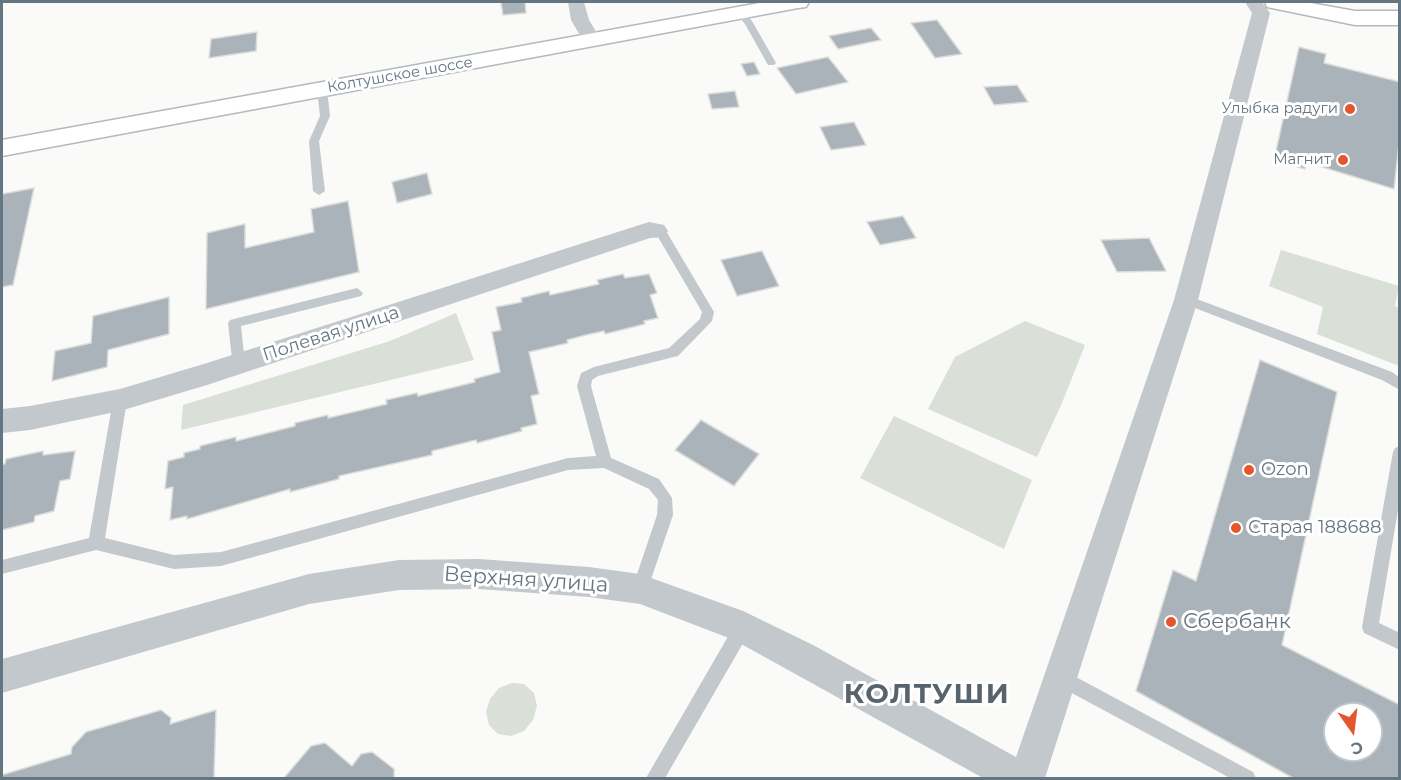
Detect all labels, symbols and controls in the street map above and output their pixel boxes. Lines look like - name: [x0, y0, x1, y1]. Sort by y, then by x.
- street label: Колтушское шоссе: [326, 53, 474, 97]
- place label: Улыбка радуги: [1221, 100, 1338, 118]
- marker: Улыбка радуги: [1343, 102, 1357, 116]
- place label: Магнит: [1273, 151, 1331, 169]
- marker: Магнит: [1336, 153, 1350, 167]
- street label: Полевая улица: [260, 302, 402, 366]
- place label: Ozon: [1261, 459, 1309, 481]
- marker: Ozon: [1242, 463, 1256, 477]
- place label: Старая 188688: [1248, 517, 1381, 539]
- marker: Старая 188688: [1229, 521, 1243, 535]
- street label: Верхняя улица: [443, 562, 609, 598]
- place label: Сбербанк: [1183, 609, 1291, 635]
- marker: Сбербанк: [1164, 615, 1178, 629]
- district label: КОЛТУШИ: [844, 678, 1010, 712]
- north arrow: [1323, 702, 1383, 762]
- text: С: [1349, 737, 1365, 759]

